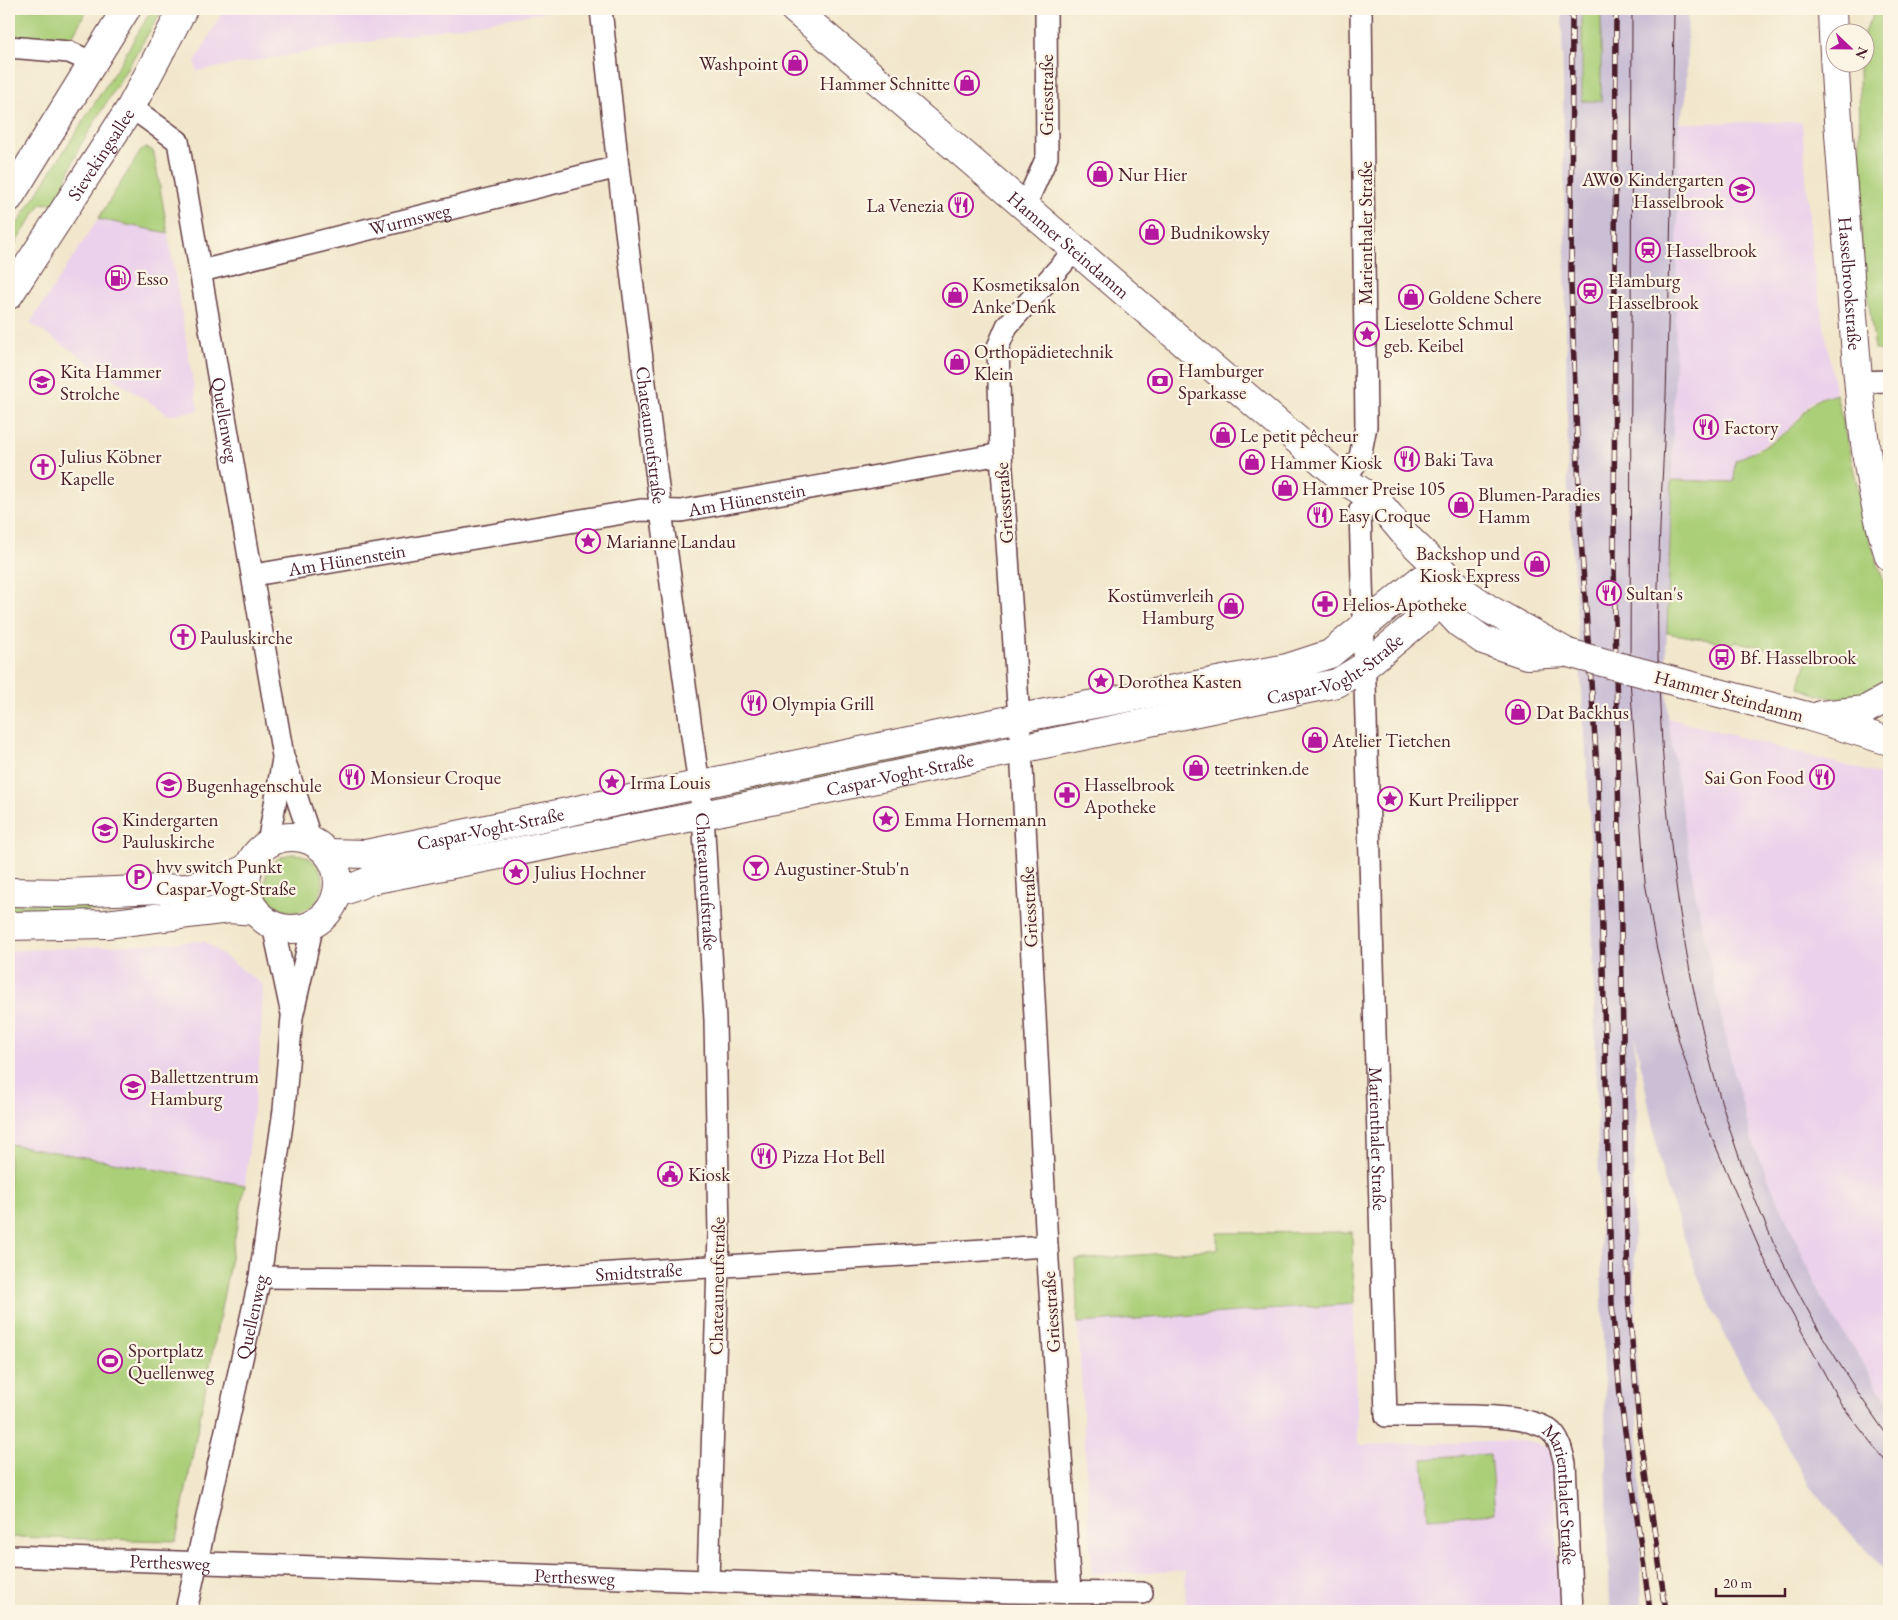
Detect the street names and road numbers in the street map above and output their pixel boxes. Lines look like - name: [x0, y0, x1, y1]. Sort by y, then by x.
- street label: Griesstraße: [1034, 54, 1059, 136]
- street label: Sievekingsallee: [61, 103, 140, 205]
- street label: Marienthaler Straße: [1353, 161, 1378, 305]
- street label: Hammer Steindamm: [1002, 185, 1136, 304]
- street label: Wurmsweg: [366, 197, 454, 241]
- street label: Hasselbrookstraße: [1833, 216, 1868, 351]
- street label: Chateauneufstraße: [631, 365, 672, 505]
- street label: Quellenweg: [206, 375, 245, 465]
- street label: Griesstraße: [989, 462, 1019, 544]
- street label: Am Hünenstein: [685, 477, 807, 522]
- street label: Am Hünenstein: [285, 537, 407, 582]
- street label: Caspar-Voght-Straße: [1264, 627, 1408, 710]
- street label: Hammer Steindamm: [1652, 664, 1807, 728]
- street label: Caspar-Voght-Straße: [824, 747, 976, 802]
- street label: Caspar-Voght-Straße: [414, 801, 566, 856]
- street label: Chateauneufstraße: [690, 812, 723, 951]
- street label: Griesstraße: [1014, 866, 1044, 948]
- street label: Marienthaler Straße: [1363, 1066, 1393, 1211]
- street label: Chateauneufstraße: [703, 1217, 731, 1355]
- street label: Smidtstraße: [595, 1256, 683, 1286]
- street label: Griesstraße: [1036, 1271, 1066, 1353]
- street label: Quellenweg: [230, 1272, 273, 1362]
- street label: Marienthaler Straße: [1537, 1418, 1582, 1566]
- street label: Perthesweg: [129, 1548, 211, 1576]
- street label: Perthesweg: [534, 1562, 616, 1590]

